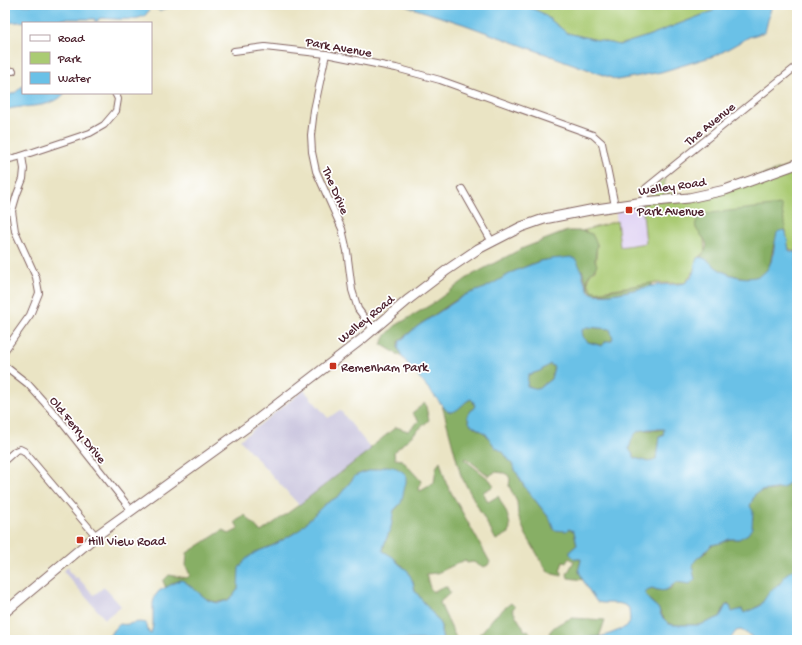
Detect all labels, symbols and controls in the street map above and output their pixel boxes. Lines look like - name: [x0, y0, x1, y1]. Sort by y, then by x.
- legend: [22, 22, 152, 94]
- text: Road: [58, 33, 85, 47]
- street label: Park Avenue: [303, 35, 373, 62]
- text: Park: [57, 53, 83, 67]
- text: Water: [58, 73, 92, 87]
- street label: The Avenue: [681, 100, 739, 151]
- street label: The Drive: [318, 164, 352, 217]
- street label: Welley Road: [638, 175, 708, 200]
- marker: Park Avenue: [624, 205, 634, 215]
- place label: Park Avenue: [636, 205, 704, 220]
- street label: Welley Road: [335, 292, 399, 347]
- marker: Remenham Park: [328, 361, 338, 371]
- place label: Remenham Park: [341, 361, 429, 376]
- street label: Old Ferry Drive: [45, 394, 109, 467]
- marker: Hill View Road: [75, 535, 85, 545]
- place label: Hill View Road: [88, 535, 167, 550]

